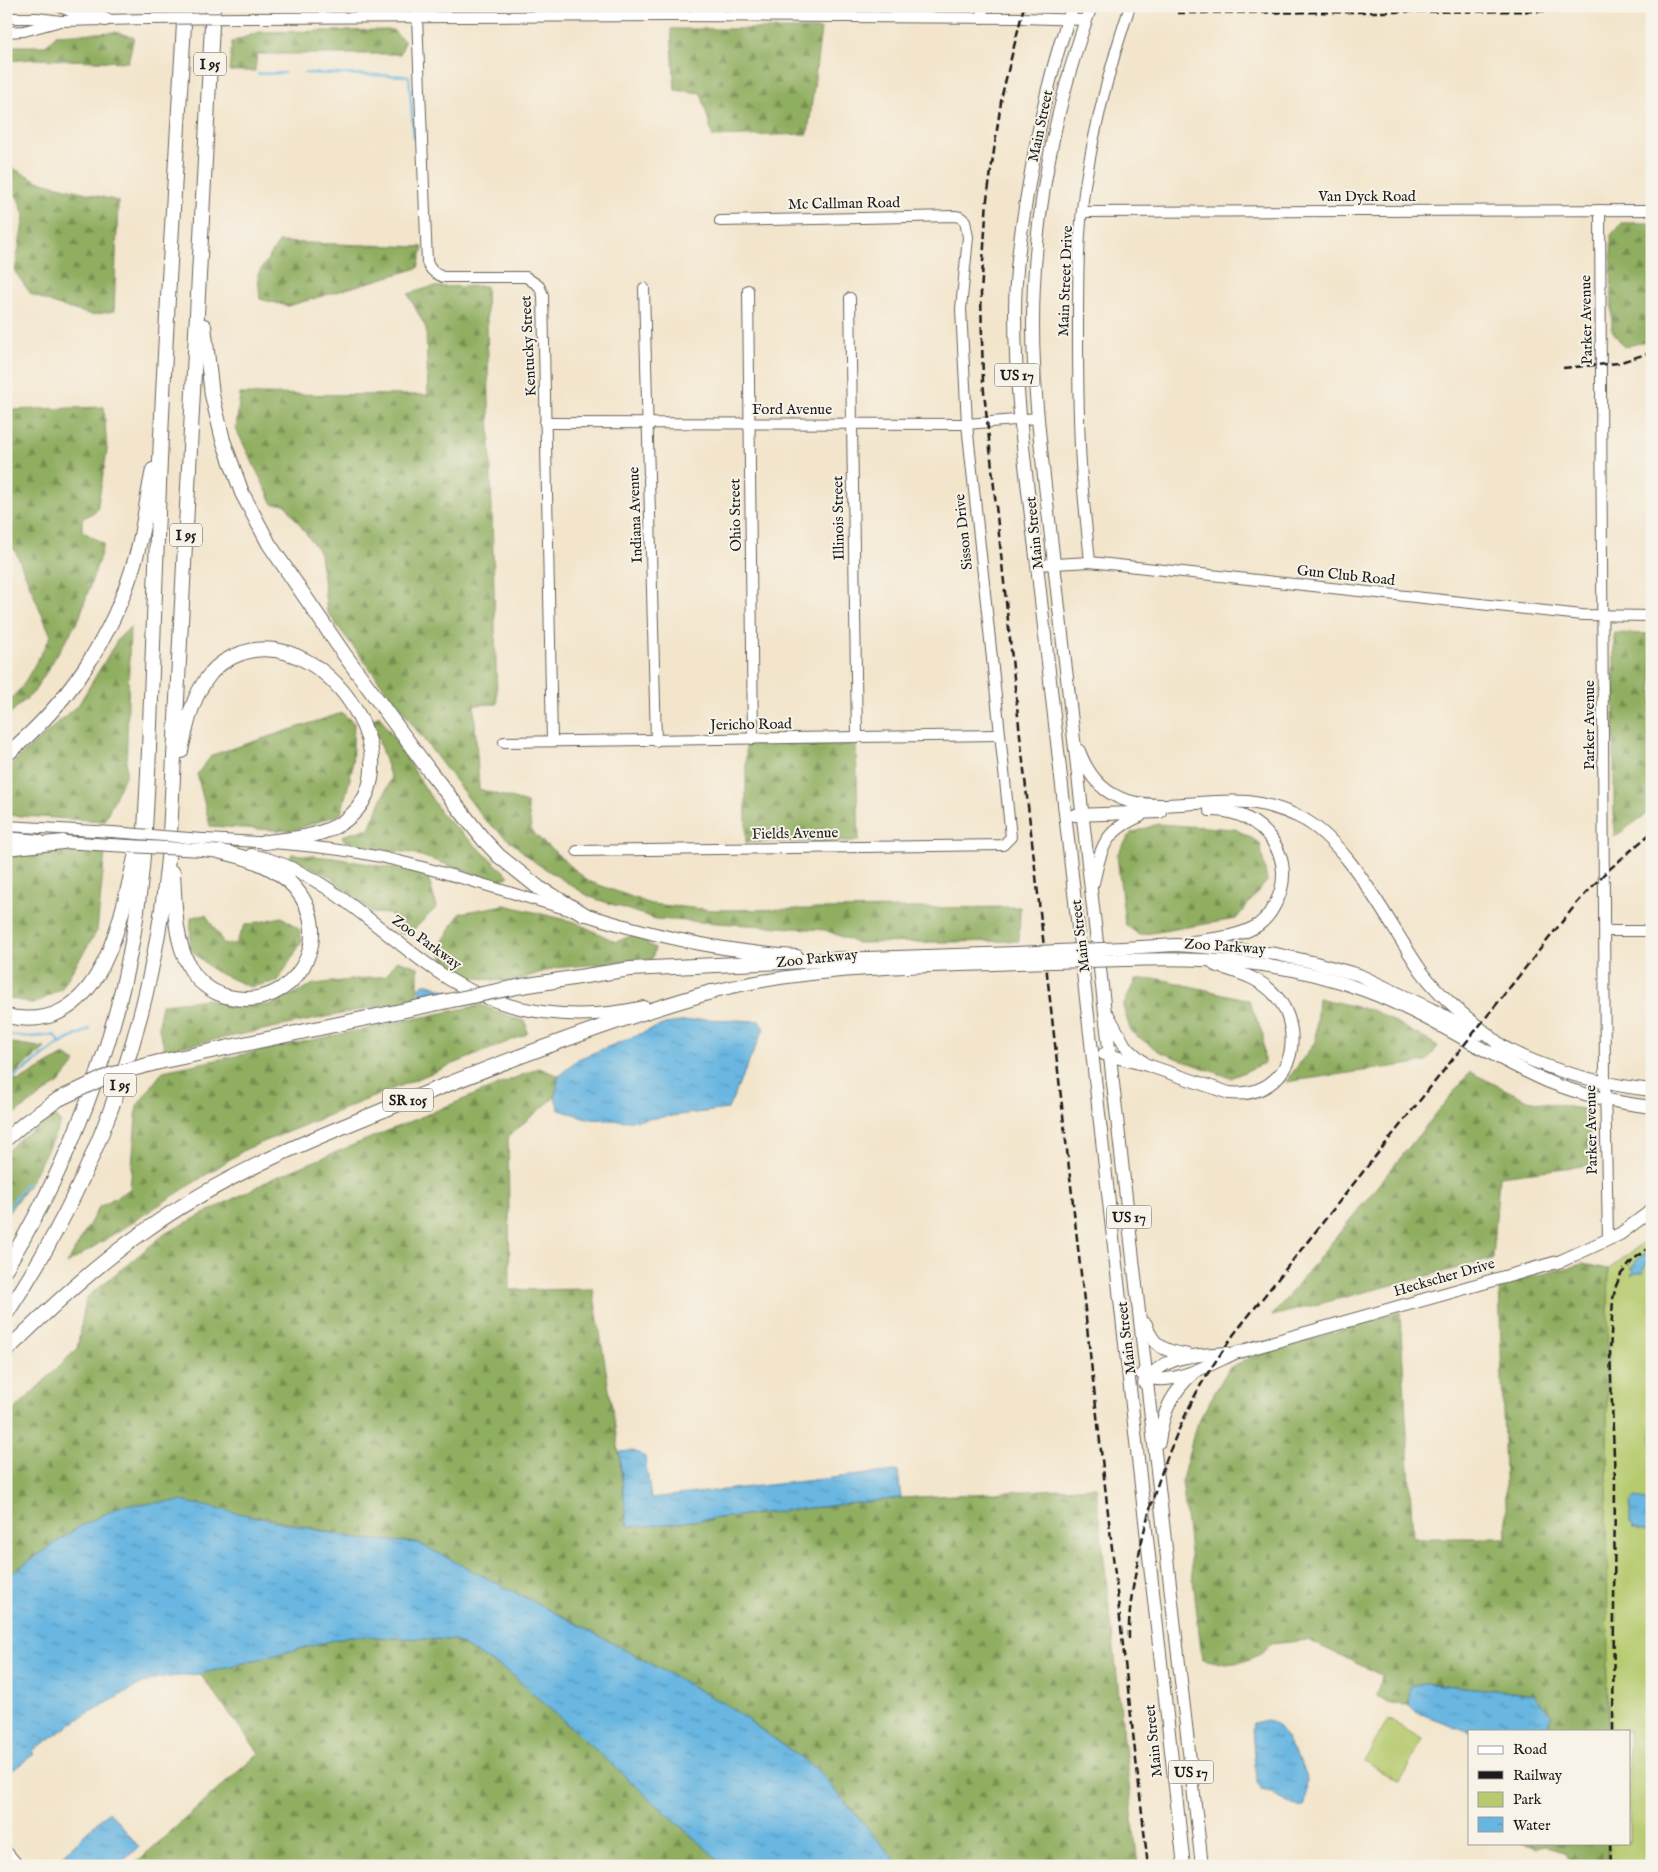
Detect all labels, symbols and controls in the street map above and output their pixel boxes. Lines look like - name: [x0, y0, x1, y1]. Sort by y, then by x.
- road number: I 95: [194, 52, 226, 76]
- street label: Main Street: [1024, 88, 1057, 164]
- street label: Van Dyck Road: [1317, 187, 1417, 206]
- street label: Mc Callman Road: [788, 193, 901, 214]
- street label: Main Street Drive: [1054, 225, 1077, 337]
- street label: Parker Avenue: [1576, 275, 1597, 365]
- street label: Kentucky Street: [516, 295, 541, 397]
- road number: US 17: [994, 364, 1040, 386]
- street label: Ford Avenue: [752, 400, 832, 419]
- street label: Indiana Avenue: [624, 466, 647, 564]
- street label: Illinois Street: [828, 476, 849, 560]
- street label: Ohio Street: [725, 478, 746, 552]
- street label: Sisson Drive: [950, 493, 977, 571]
- street label: Main Street: [1021, 496, 1048, 570]
- road number: I 95: [170, 524, 202, 546]
- street label: Gun Club Road: [1296, 561, 1397, 590]
- street label: Parker Avenue: [1580, 680, 1599, 770]
- street label: Jericho Road: [708, 714, 793, 735]
- street label: Fields Avenue: [751, 823, 839, 844]
- street label: Main Street: [1067, 898, 1094, 973]
- street label: Zoo Parkway: [388, 911, 466, 975]
- street label: Zoo Parkway: [1183, 934, 1267, 959]
- street label: Zoo Parkway: [775, 945, 859, 972]
- road number: I 95: [104, 1074, 136, 1096]
- street label: Parker Avenue: [1581, 1085, 1602, 1175]
- road number: SR 105: [383, 1088, 433, 1112]
- road number: US 17: [1106, 1206, 1152, 1228]
- street label: Heckscher Drive: [1391, 1254, 1497, 1301]
- street label: Main Street: [1113, 1300, 1140, 1375]
- street label: Main Street: [1140, 1704, 1167, 1778]
- legend: [1468, 1730, 1630, 1844]
- text: Road: [1513, 1740, 1548, 1759]
- road number: US 17: [1168, 1760, 1214, 1784]
- text: Railway: [1513, 1766, 1563, 1785]
- text: Park: [1513, 1790, 1543, 1809]
- text: Water: [1513, 1816, 1551, 1835]

